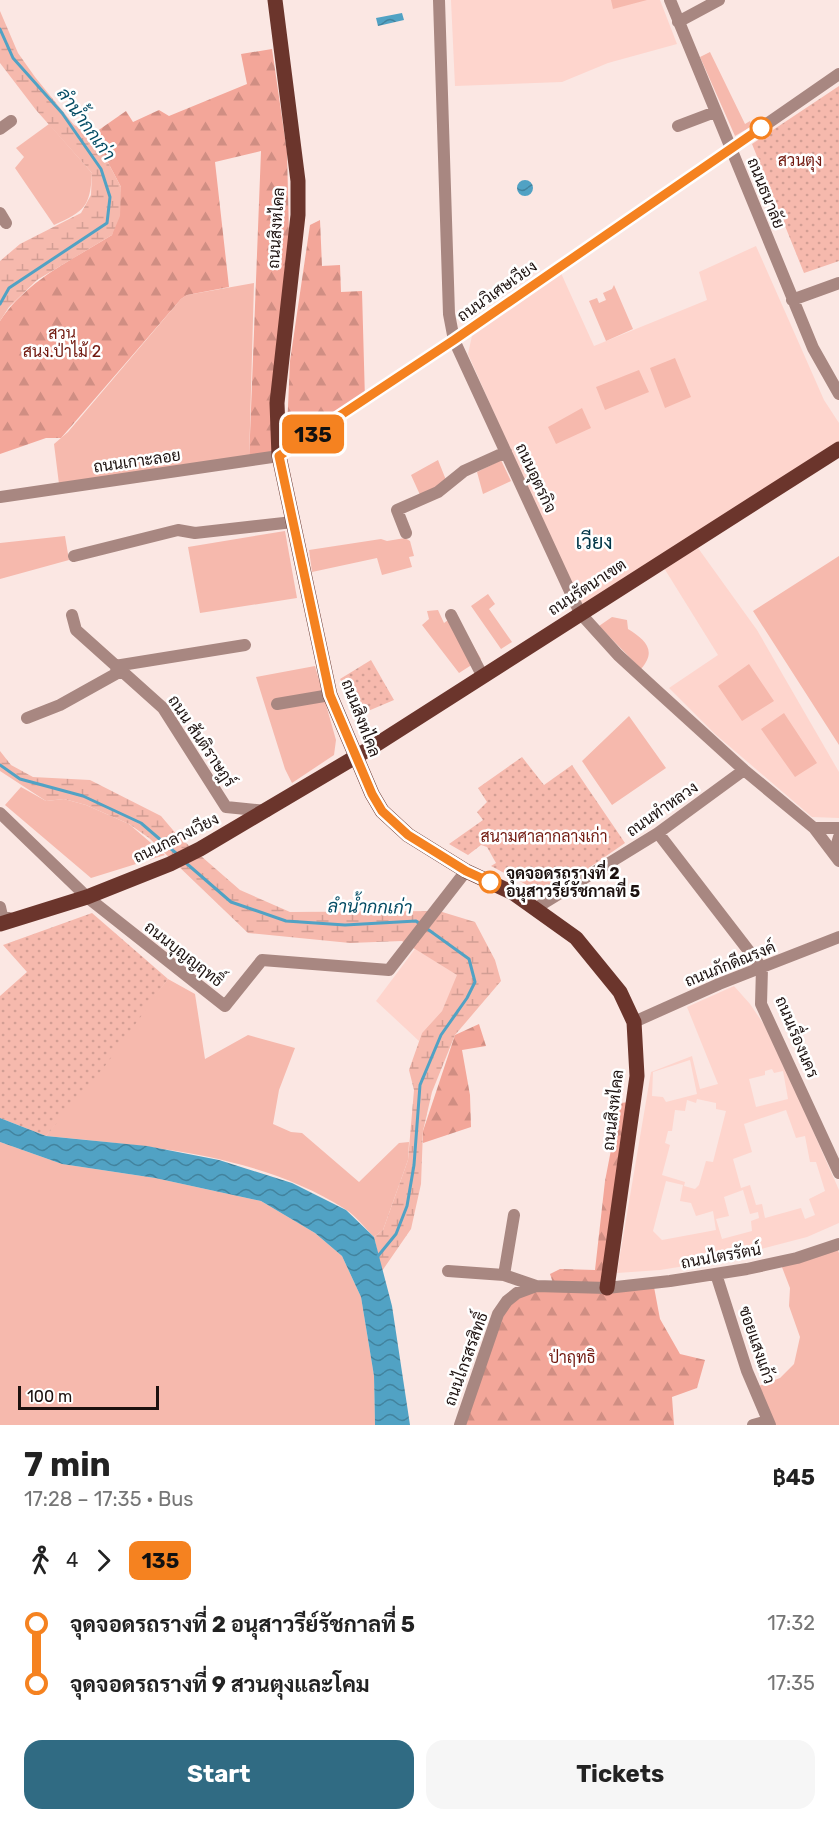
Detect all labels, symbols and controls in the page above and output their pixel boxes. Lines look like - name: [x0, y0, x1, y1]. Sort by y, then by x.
- water label: ลำน้ำกกเก่า: [52, 80, 124, 165]
- unlabelled marker: [750, 117, 772, 139]
- park label: สวนตุง: [778, 151, 822, 172]
- street label: ถนนธนาลัย: [743, 154, 790, 231]
- street label: ถนนสิงหไคล: [262, 187, 288, 269]
- street label: ถนนวิเศษเวียง: [452, 255, 540, 325]
- park label: สวน สนง.ป่าไม้ 2: [23, 324, 101, 361]
- line badge: 135: [278, 414, 348, 454]
- text: 135: [294, 422, 332, 447]
- street label: ถนนอุตรกิจ: [510, 440, 560, 517]
- street label: ถนนเกาะลอย: [92, 445, 182, 477]
- district label: เวียง: [576, 529, 612, 554]
- street label: ถนนรัตนาเขต: [544, 554, 630, 619]
- street label: ถนนสิงหไคล: [338, 676, 386, 759]
- street label: ถนน สันติราษฎร์: [163, 690, 242, 791]
- street label: ถนนทำหลวง: [623, 777, 701, 841]
- street label: ถนนกลางเวียง: [129, 807, 222, 867]
- park label: สนามศาลากลางเก่า: [481, 826, 607, 846]
- place label: จุดจอดรถรางที่ 2 อนุสาวรีย์รัชกาลที่ 5: [506, 859, 640, 903]
- marker: จุดจอดรถรางที่ 2 อนุสาวรีย์รัชกาลที่ 5: [479, 871, 501, 893]
- water label: ลำน้ำกกเก่า: [327, 890, 413, 919]
- street label: ถนนบุญญฤทธิ์: [139, 913, 231, 993]
- street label: ถนนภักดีณรงค์: [681, 934, 778, 991]
- street label: ถนนเรื่องนคร: [771, 991, 827, 1081]
- street label: ถนนสิงหไคล: [597, 1068, 627, 1152]
- street label: ถนนไตรรัตน์: [679, 1237, 763, 1272]
- street label: ซอยแสงแก้ว: [735, 1303, 780, 1386]
- street label: ถนนไกรสรสิทธิ์: [435, 1307, 492, 1408]
- park label: ป่าฤทธิ: [549, 1348, 596, 1367]
- scale bar: [18, 1383, 159, 1410]
- text: 100 m: [27, 1387, 72, 1406]
- text: 7 min: [24, 1445, 111, 1484]
- text: ฿45: [772, 1464, 815, 1491]
- text: 17:28 – 17:35 · Bus: [24, 1487, 194, 1511]
- icon: walk: [24, 1544, 57, 1577]
- icon: forward: [87, 1544, 120, 1577]
- text: 4: [66, 1548, 78, 1572]
- text: 135: [141, 1548, 179, 1573]
- text: จุดจอดรถรางที่ 2 อนุสาวรีย์รัชกาลที่ 5: [70, 1611, 415, 1638]
- text: 17:32: [767, 1611, 815, 1635]
- text: จุดจอดรถรางที่ 9 สวนตุงและโคม: [70, 1671, 370, 1698]
- text: 17:35: [767, 1671, 815, 1695]
- button: Start: [24, 1740, 414, 1809]
- button: Tickets: [426, 1740, 815, 1809]

